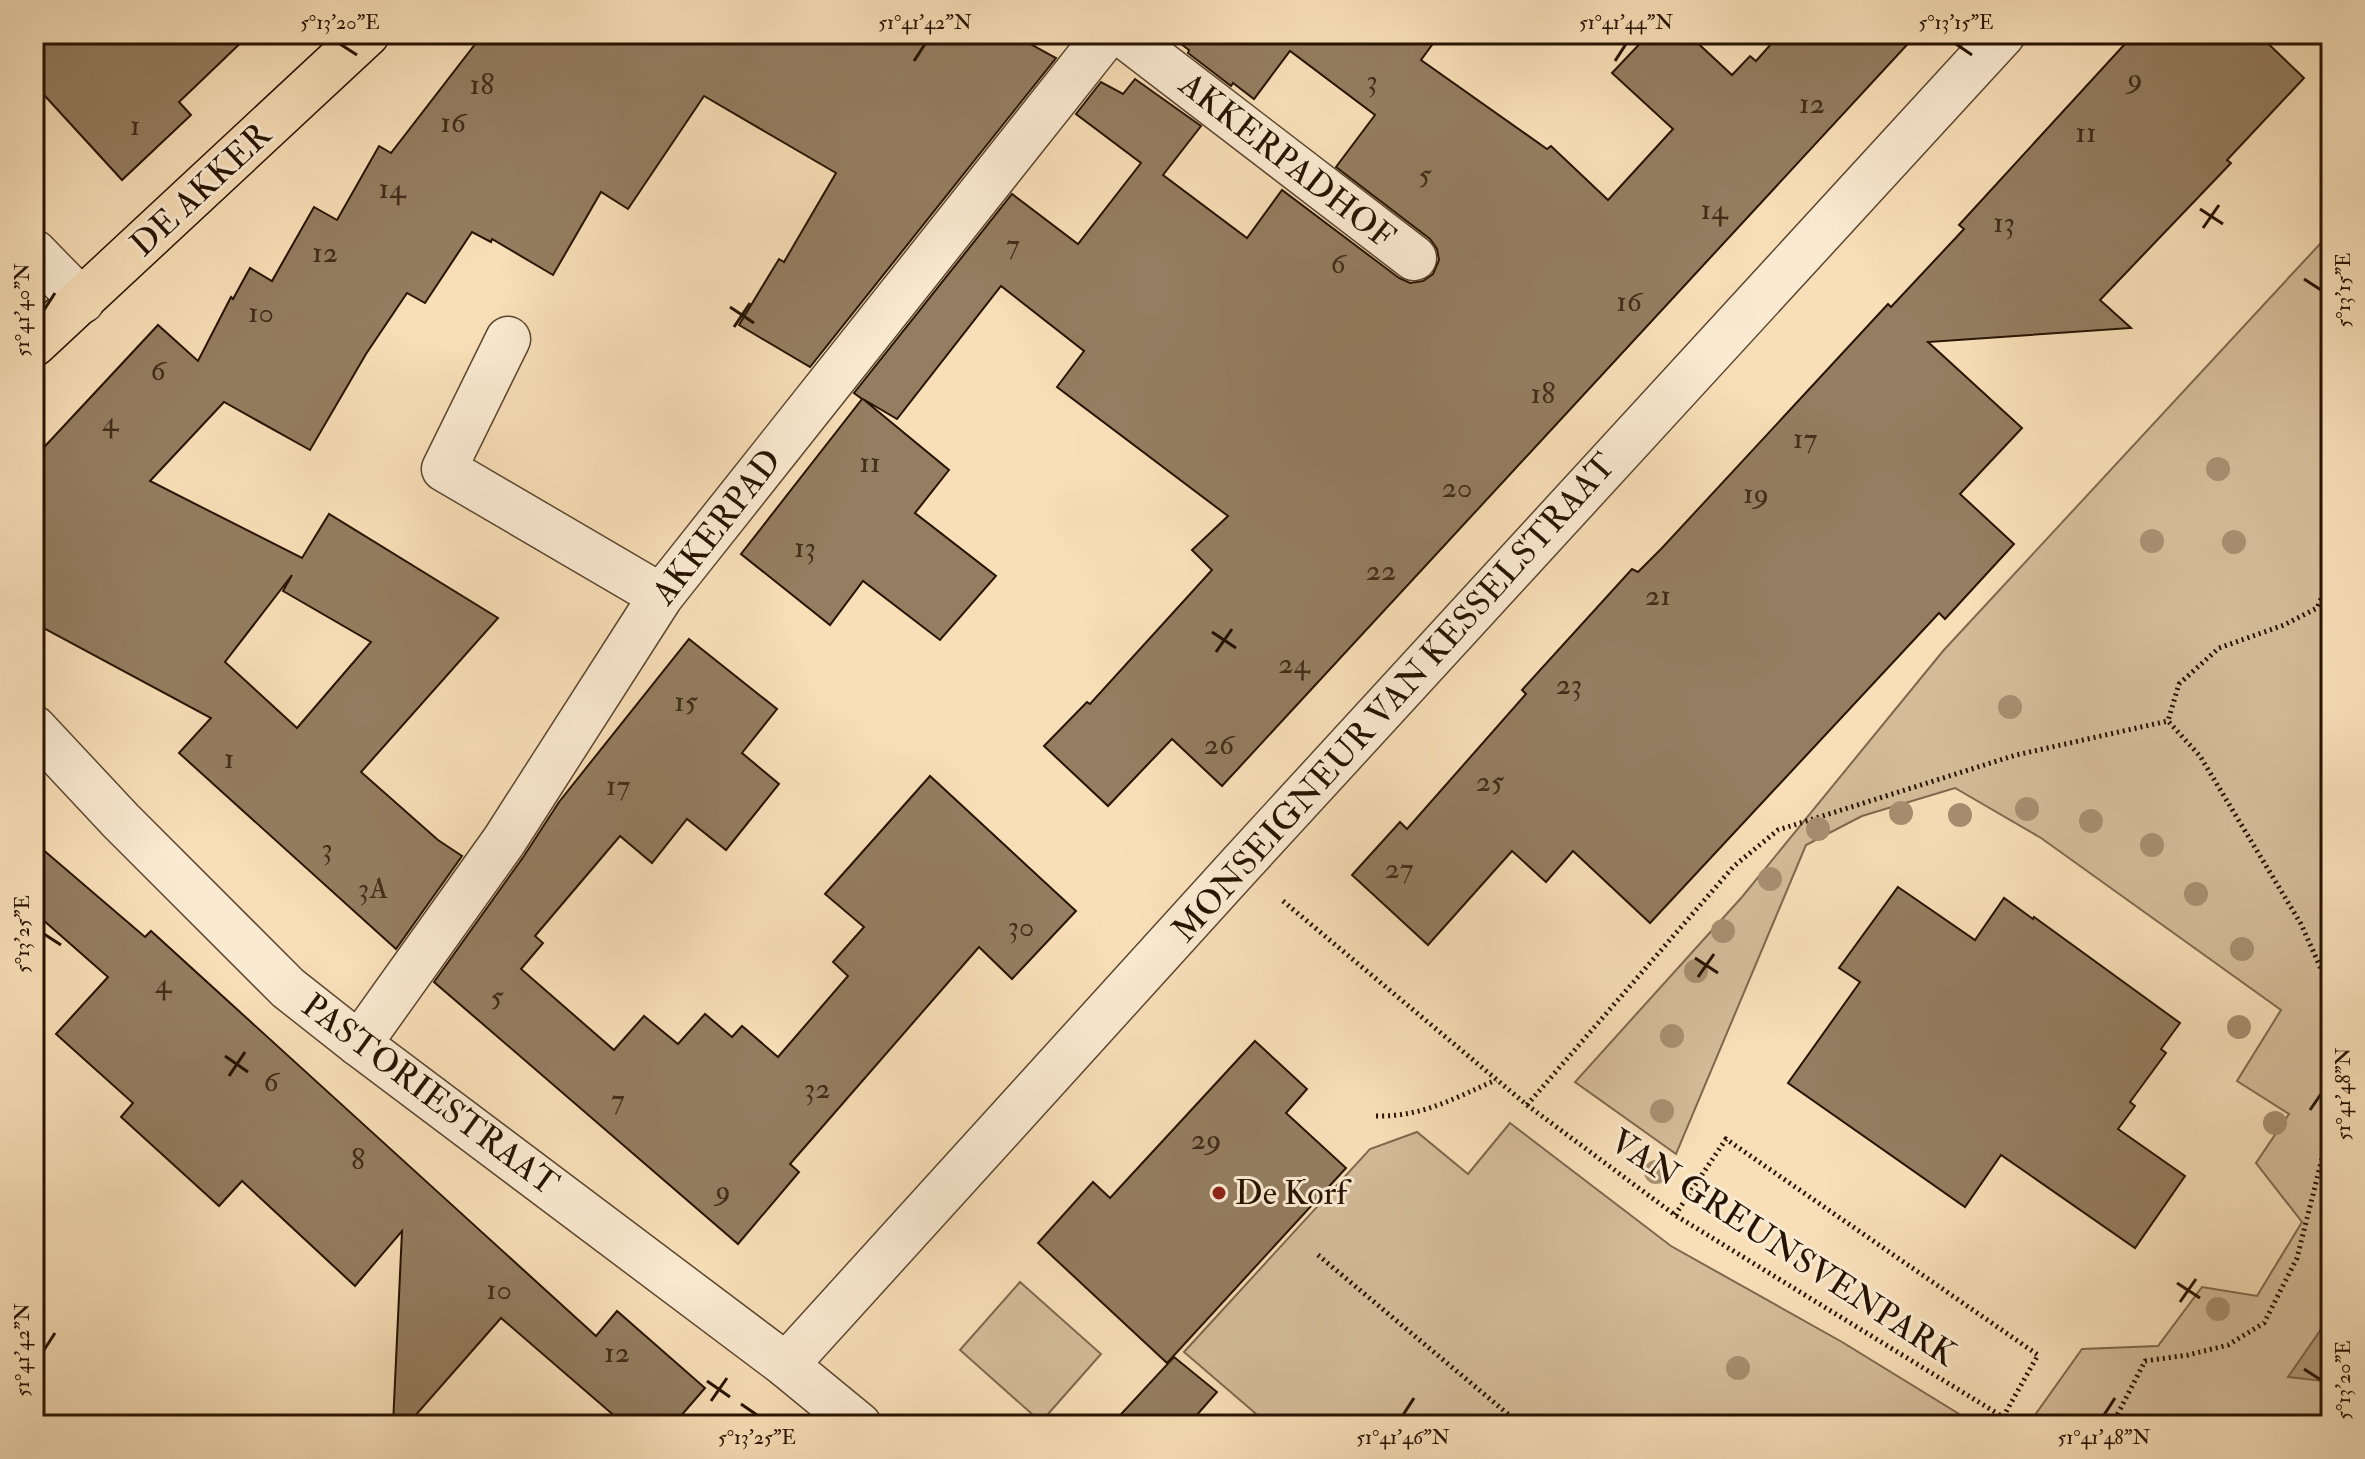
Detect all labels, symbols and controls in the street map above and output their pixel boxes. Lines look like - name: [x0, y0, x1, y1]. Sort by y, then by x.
- text: 5°13'20"E: [300, 10, 380, 35]
- text: 51°41'42"N: [878, 10, 972, 35]
- text: 51°41'44"N: [1579, 10, 1673, 35]
- text: 5°13'15"E: [1919, 10, 1993, 35]
- house number: 9: [2125, 60, 2143, 97]
- house number: 3: [1366, 62, 1378, 99]
- street label: AKKERPADHOF: [1170, 63, 1404, 259]
- house number: 18: [470, 66, 494, 103]
- house number: 12: [1799, 85, 1825, 122]
- house number: 16: [440, 104, 468, 141]
- house number: 1: [130, 107, 140, 144]
- street label: DE AKKER: [122, 113, 281, 266]
- house number: 11: [2075, 114, 2097, 151]
- house number: 5: [1418, 156, 1432, 193]
- house number: 14: [379, 170, 407, 207]
- house number: 14: [1701, 191, 1729, 228]
- house number: 13: [1993, 204, 2015, 241]
- house number: 7: [1006, 226, 1020, 263]
- house number: 12: [312, 234, 338, 271]
- house number: 6: [1330, 245, 1347, 282]
- text: 5°13'15"E: [2331, 253, 2356, 327]
- text: 51°41'40"N: [10, 263, 35, 357]
- house number: 16: [1616, 283, 1644, 320]
- house number: 10: [248, 294, 274, 331]
- house number: 6: [150, 352, 167, 389]
- house number: 18: [1531, 375, 1555, 412]
- house number: 4: [102, 403, 120, 440]
- house number: 17: [1793, 420, 1817, 457]
- street label: AKKERPAD: [642, 440, 791, 614]
- house number: 11: [859, 444, 881, 481]
- street label: MONSEIGNEUR VAN KESSELSTRAAT: [1163, 445, 1625, 951]
- house number: 20: [1442, 469, 1472, 506]
- house number: 19: [1743, 475, 1769, 512]
- house number: 13: [794, 529, 816, 566]
- house number: 22: [1366, 552, 1396, 589]
- house number: 21: [1645, 577, 1671, 614]
- house number: 24: [1278, 645, 1312, 682]
- house number: 23: [1556, 666, 1582, 703]
- house number: 15: [674, 683, 699, 720]
- house number: 26: [1204, 726, 1236, 763]
- house number: 1: [224, 740, 234, 777]
- house number: 25: [1476, 763, 1505, 800]
- house number: 17: [606, 767, 630, 804]
- house number: 3: [321, 830, 333, 867]
- house number: 27: [1385, 850, 1414, 887]
- house number: 3A: [358, 870, 388, 907]
- text: 5°13'25"E: [10, 895, 35, 973]
- house number: 30: [1008, 908, 1034, 945]
- house number: 4: [155, 965, 173, 1002]
- house number: 5: [490, 978, 504, 1015]
- street label: PASTORIESTRAAT: [293, 984, 567, 1206]
- text: 51°41'48"N: [2331, 1047, 2356, 1140]
- house number: 6: [263, 1063, 280, 1100]
- house number: 32: [804, 1070, 830, 1107]
- house number: 7: [611, 1081, 625, 1118]
- street label: VAN GREUNSVENPARK: [1602, 1120, 1965, 1377]
- house number: 29: [1191, 1121, 1221, 1158]
- house number: 8: [351, 1141, 365, 1178]
- house number: 9: [713, 1172, 731, 1209]
- place label: De Korf: [1235, 1172, 1352, 1215]
- marker: De Korf: [1210, 1184, 1228, 1202]
- house number: 10: [486, 1271, 512, 1308]
- text: 51°41'42"N: [10, 1303, 35, 1397]
- house number: 12: [604, 1334, 630, 1371]
- text: 5°13'20"E: [2331, 1340, 2356, 1420]
- text: 5°13'25"E: [718, 1425, 796, 1450]
- text: 51°41'46"N: [1356, 1425, 1450, 1450]
- text: 51°41'48"N: [2058, 1425, 2151, 1450]

